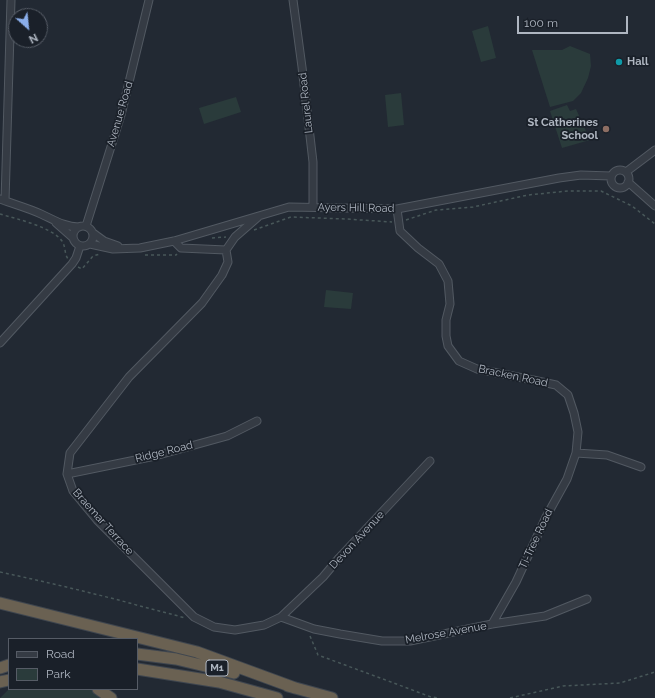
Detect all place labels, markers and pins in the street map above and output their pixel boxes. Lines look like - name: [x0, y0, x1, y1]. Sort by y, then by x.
- place label: Hall: [627, 55, 648, 69]
- marker: Hall: [614, 57, 624, 67]
- place label: St Catherines School: [528, 116, 598, 142]
- marker: St Catherines School: [601, 124, 611, 134]

